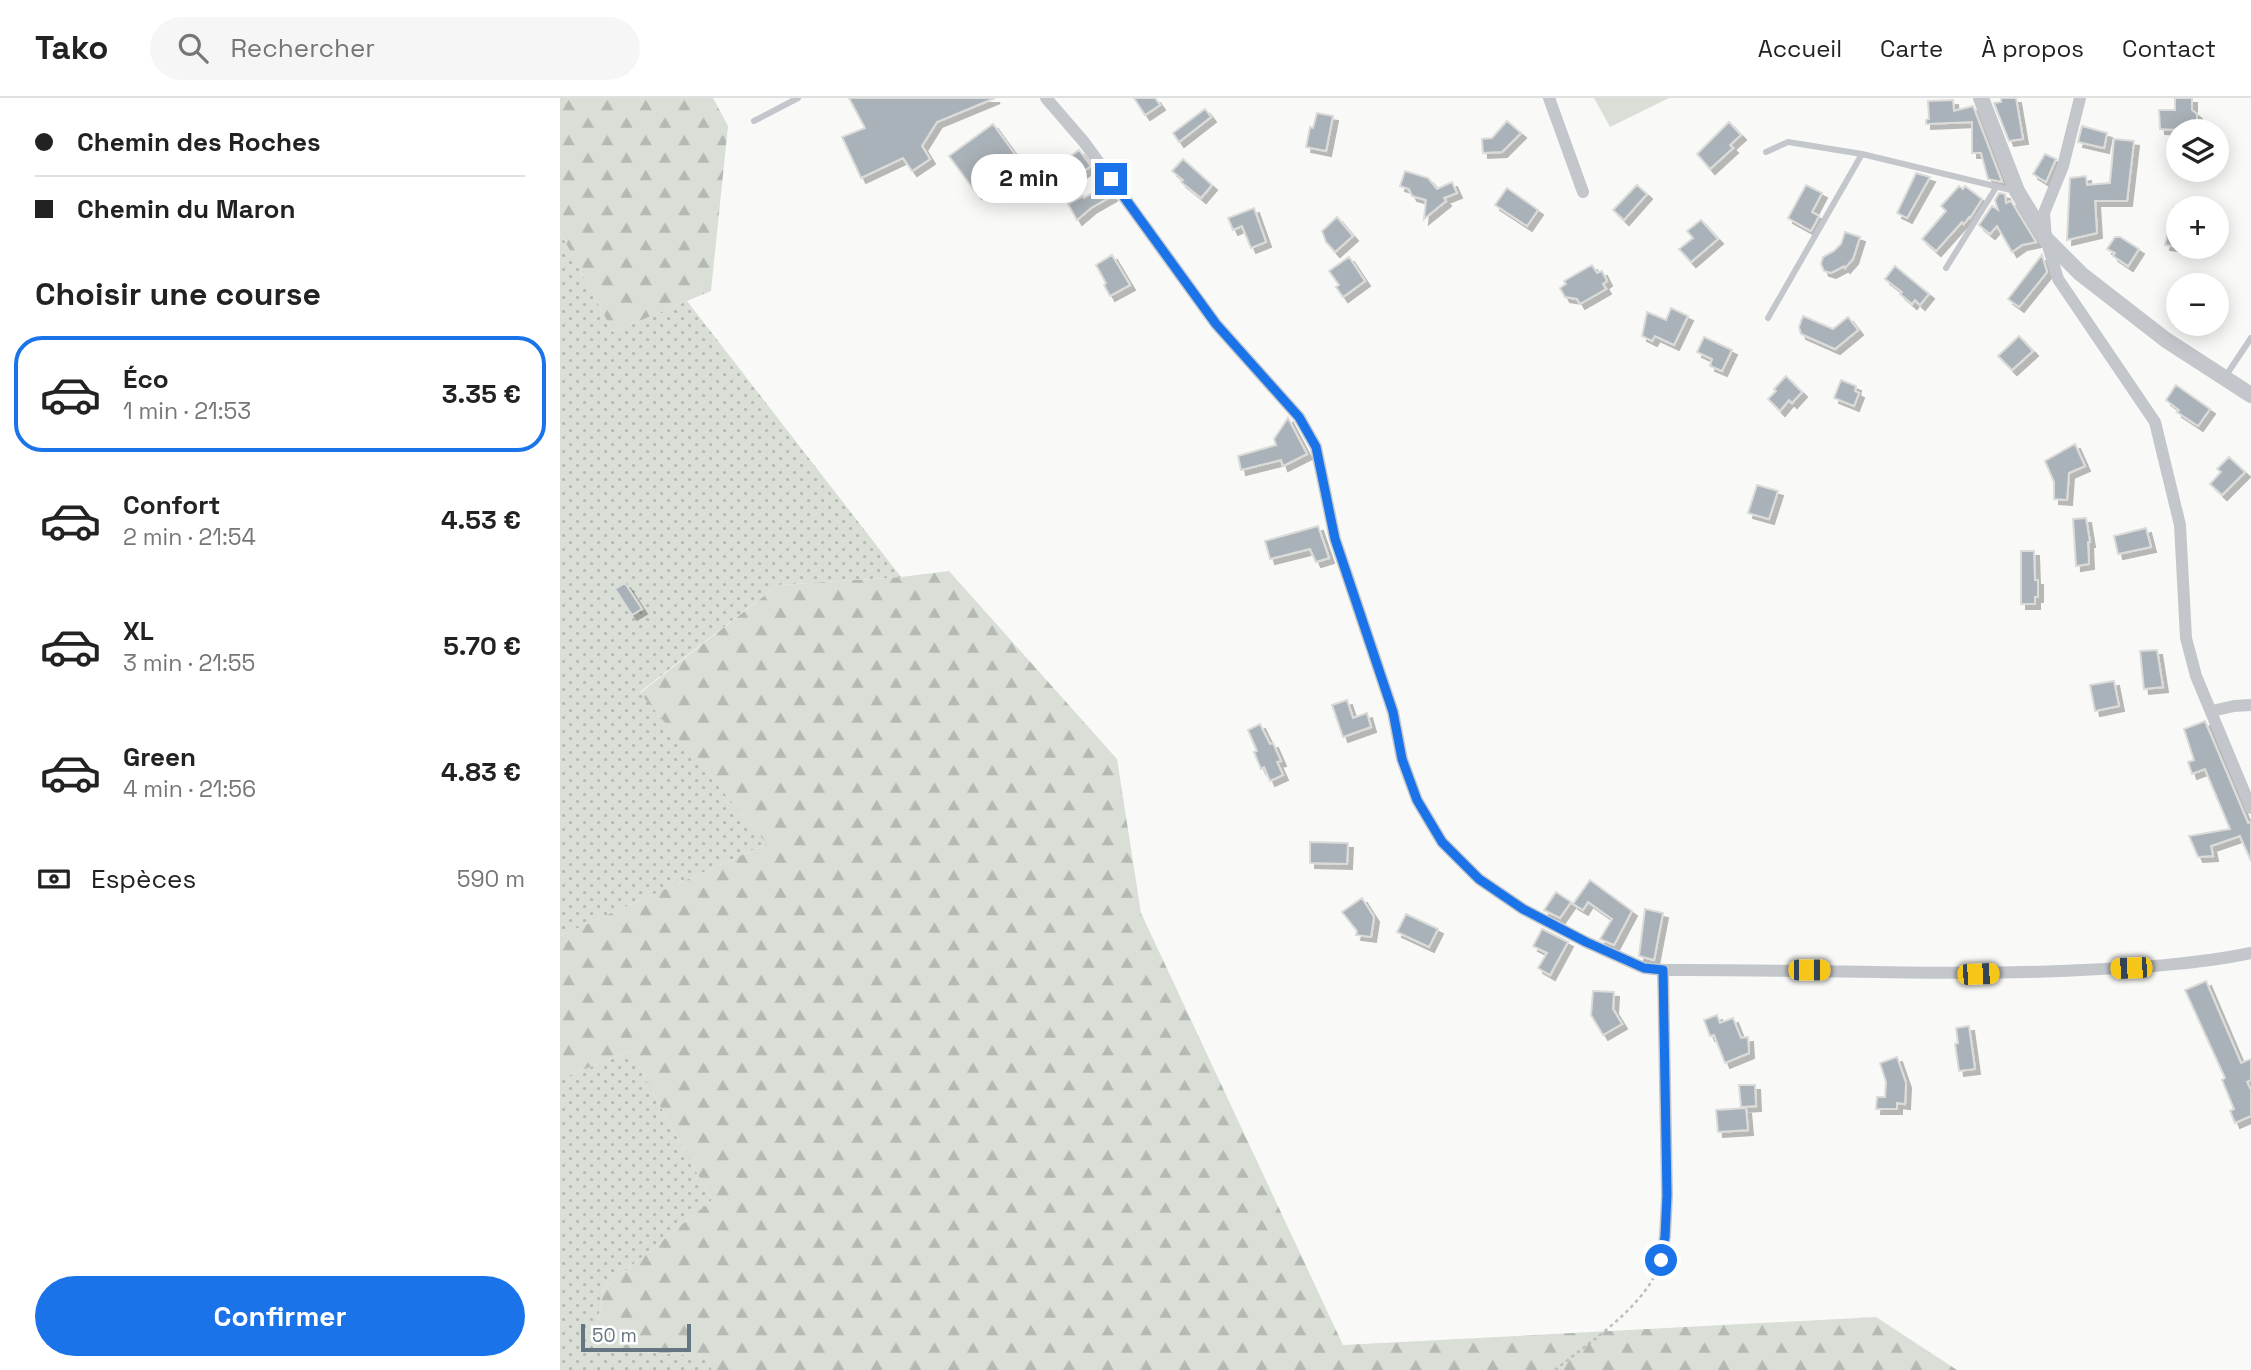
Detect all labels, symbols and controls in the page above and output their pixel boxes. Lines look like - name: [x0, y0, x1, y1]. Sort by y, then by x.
- search box: [150, 17, 640, 80]
- text: Tako: [35, 27, 108, 69]
- icon: search: [174, 29, 212, 67]
- text: Rechercher: [230, 31, 375, 65]
- text: Accueil: [1758, 33, 1842, 64]
- text: Carte: [1880, 33, 1943, 64]
- text: À propos: [1981, 33, 2084, 64]
- text: Contact: [2122, 33, 2216, 64]
- map controls: [2166, 119, 2229, 336]
- button: layers: [2166, 119, 2229, 182]
- text: Chemin des Roches: [77, 125, 321, 159]
- callout: 2 min: [971, 154, 1086, 204]
- text: 2 min: [999, 163, 1059, 193]
- route end: [1095, 163, 1127, 195]
- text: Chemin du Maron: [77, 192, 295, 226]
- button: +: [2166, 196, 2229, 259]
- button: −: [2166, 273, 2229, 336]
- text: Choisir une course: [35, 274, 321, 314]
- text: Éco: [123, 362, 169, 396]
- icon: car: [39, 363, 102, 426]
- text: 3.35 €: [442, 377, 521, 411]
- text: 1 min · 21:53: [123, 396, 251, 426]
- text: Confort: [123, 488, 220, 522]
- icon: car: [39, 489, 102, 552]
- text: 4.53 €: [441, 503, 521, 537]
- text: 2 min · 21:54: [123, 522, 256, 552]
- text: XL: [123, 614, 154, 648]
- icon: car: [39, 615, 102, 678]
- text: 5.70 €: [443, 629, 521, 663]
- text: 3 min · 21:55: [123, 648, 255, 678]
- text: Green: [123, 740, 196, 774]
- icon: car: [39, 741, 102, 804]
- text: 4.83 €: [441, 755, 521, 789]
- text: 4 min · 21:56: [123, 774, 256, 804]
- icon: cash: [35, 860, 73, 898]
- text: Espèces: [91, 862, 196, 896]
- text: 590 m: [457, 864, 525, 894]
- car: [2110, 957, 2153, 979]
- car: [1789, 960, 1831, 981]
- car: [1957, 963, 2000, 985]
- route start: [1645, 1244, 1677, 1276]
- button: Confirmer: [35, 1276, 525, 1356]
- scale bar: [581, 1321, 691, 1353]
- text: 50 m: [592, 1323, 637, 1348]

